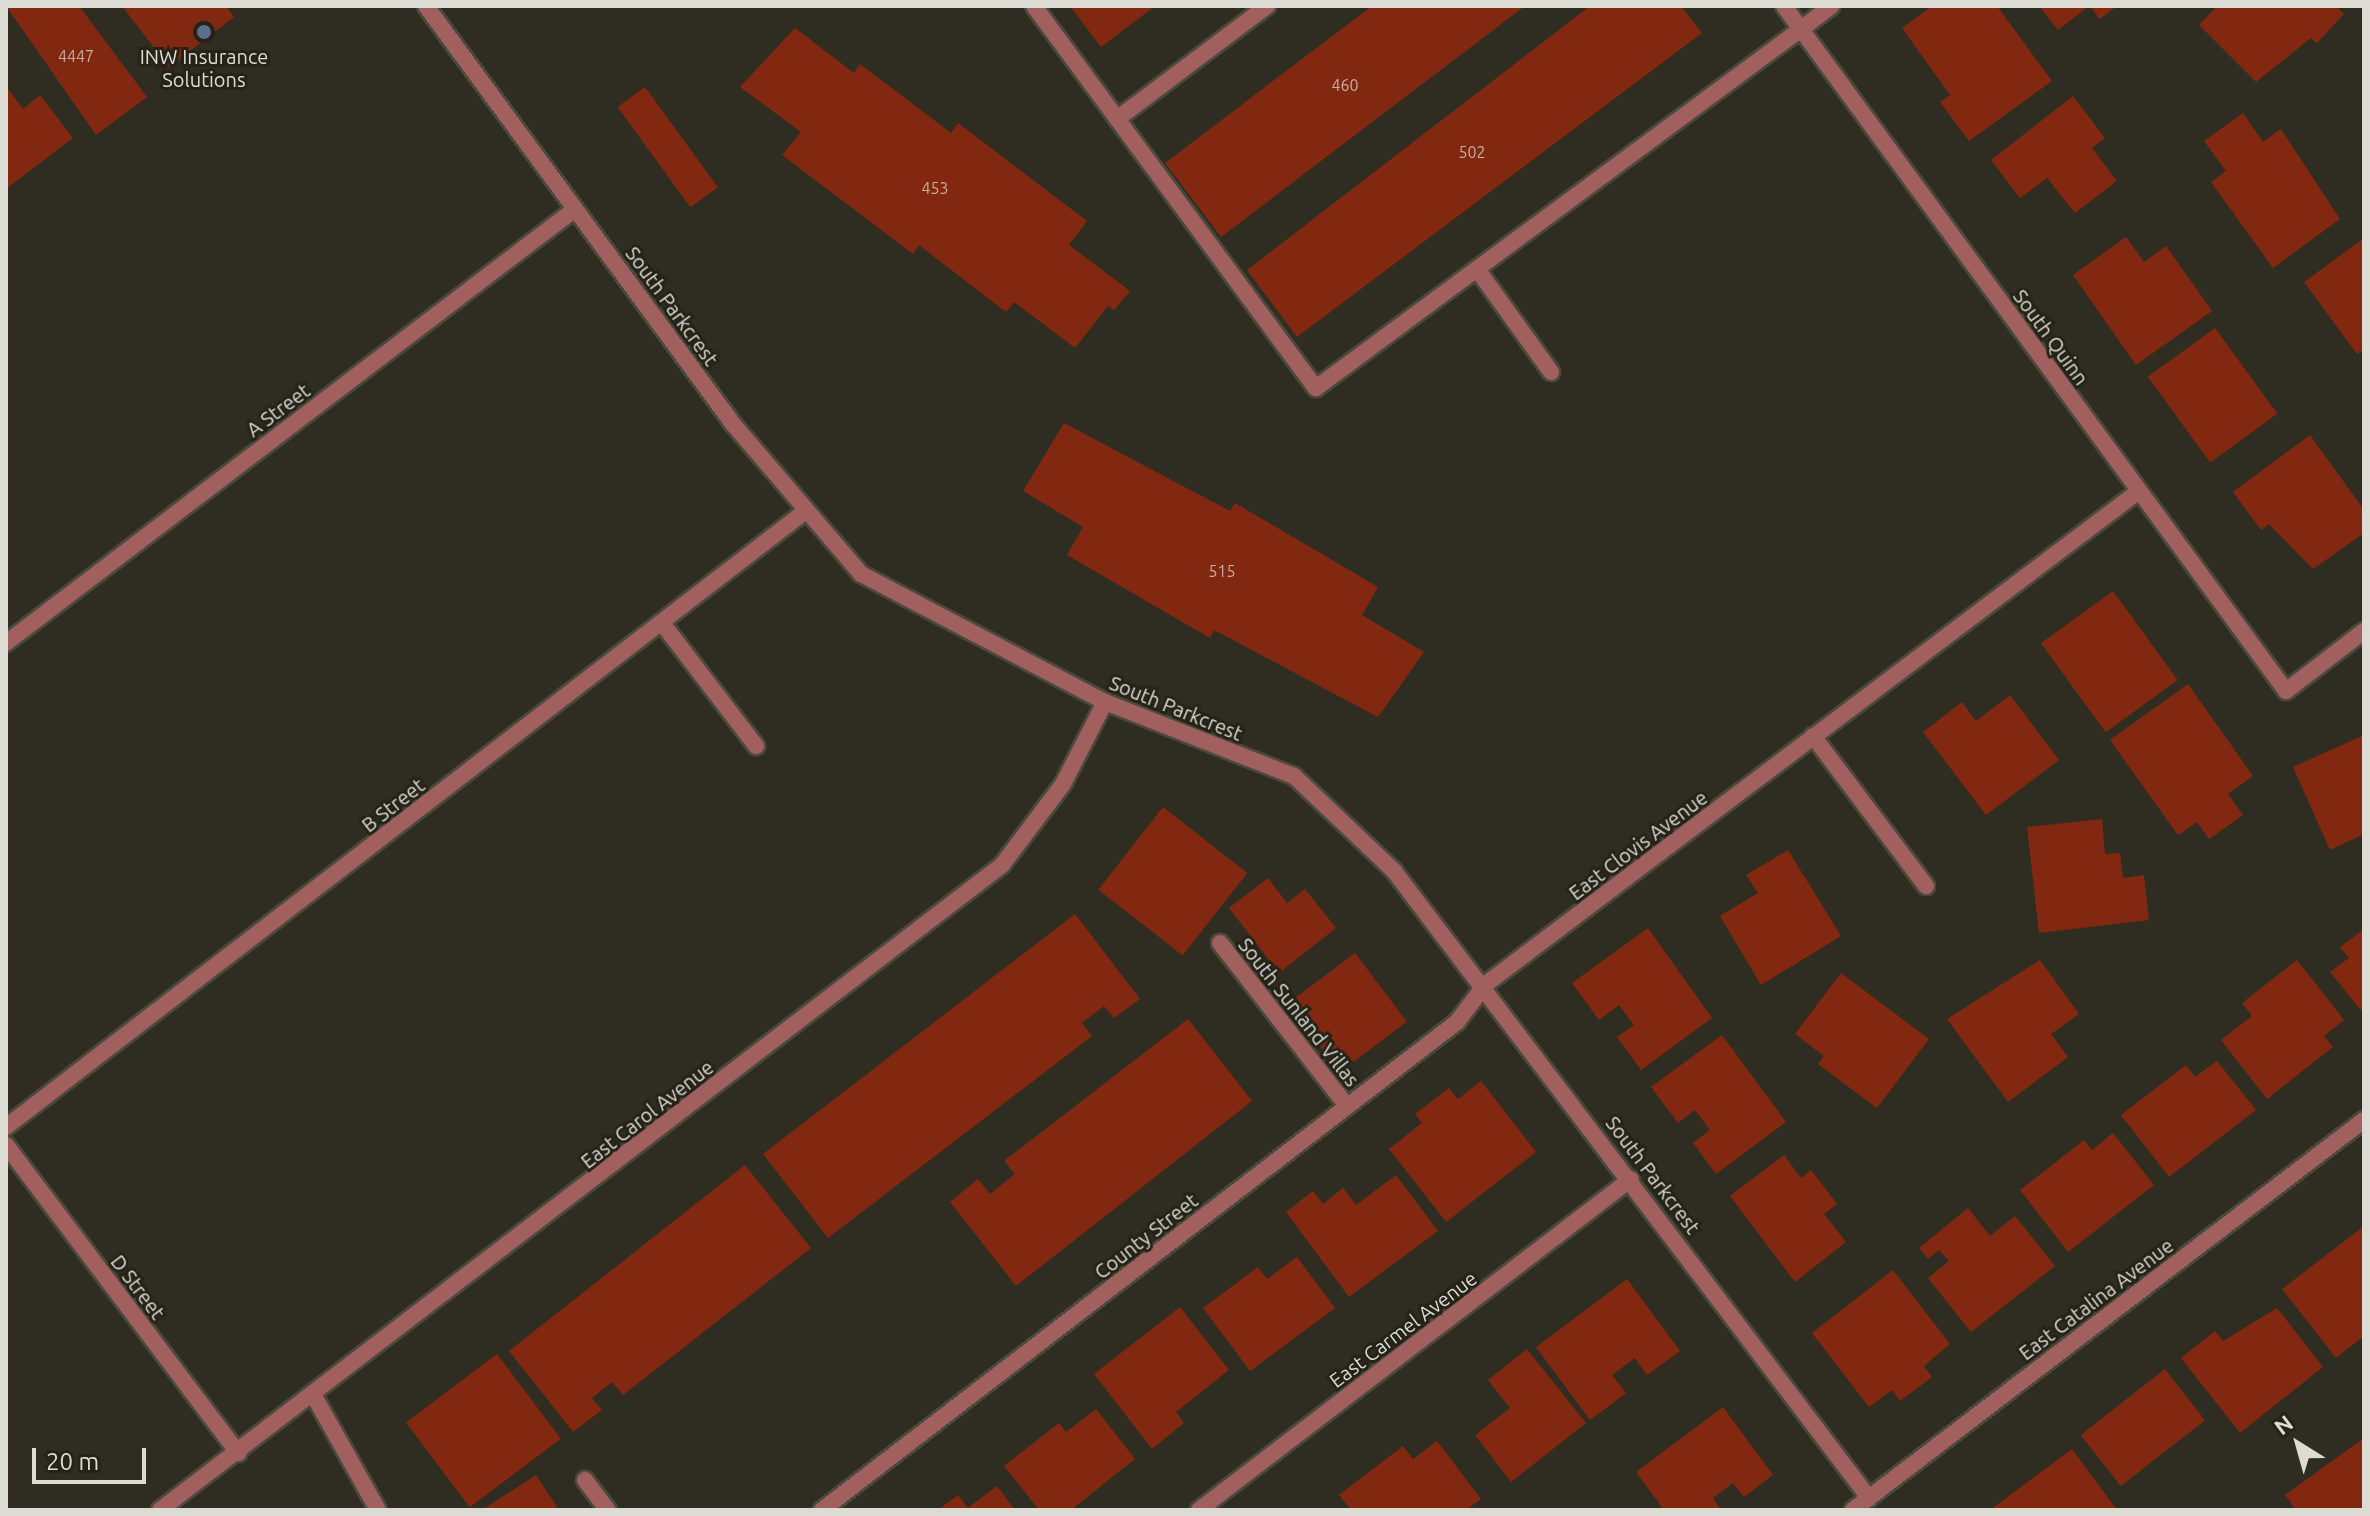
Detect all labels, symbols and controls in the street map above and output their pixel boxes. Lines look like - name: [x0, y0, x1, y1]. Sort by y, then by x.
- marker: INW Insurance Solutions: [195, 23, 213, 41]
- place label: INW Insurance Solutions: [140, 44, 268, 91]
- house number: 4447: [58, 46, 94, 66]
- house number: 460: [1331, 75, 1359, 95]
- house number: 502: [1458, 142, 1486, 162]
- house number: 453: [921, 178, 949, 198]
- street label: South Parkcrest: [621, 242, 723, 370]
- street label: South Quinn: [2008, 285, 2094, 389]
- street label: A Street: [241, 378, 315, 442]
- house number: 515: [1208, 561, 1236, 581]
- street label: South Parkcrest: [1106, 670, 1246, 746]
- street label: B Street: [357, 773, 429, 837]
- street label: East Clovis Avenue: [1564, 785, 1712, 905]
- street label: South Sunland Villas: [1234, 933, 1364, 1091]
- street label: East Carol Avenue: [576, 1055, 718, 1173]
- street label: South Parkcrest: [1601, 1111, 1705, 1239]
- street label: County Street: [1089, 1188, 1203, 1284]
- street label: East Catalina Avenue: [2014, 1233, 2178, 1365]
- street label: D Street: [106, 1250, 170, 1324]
- street label: East Carmel Avenue: [1325, 1266, 1481, 1392]
- north arrow: [2258, 1404, 2338, 1484]
- text: N: [2269, 1410, 2297, 1439]
- scale bar: [36, 1432, 150, 1482]
- text: 20 m: [46, 1448, 99, 1475]

